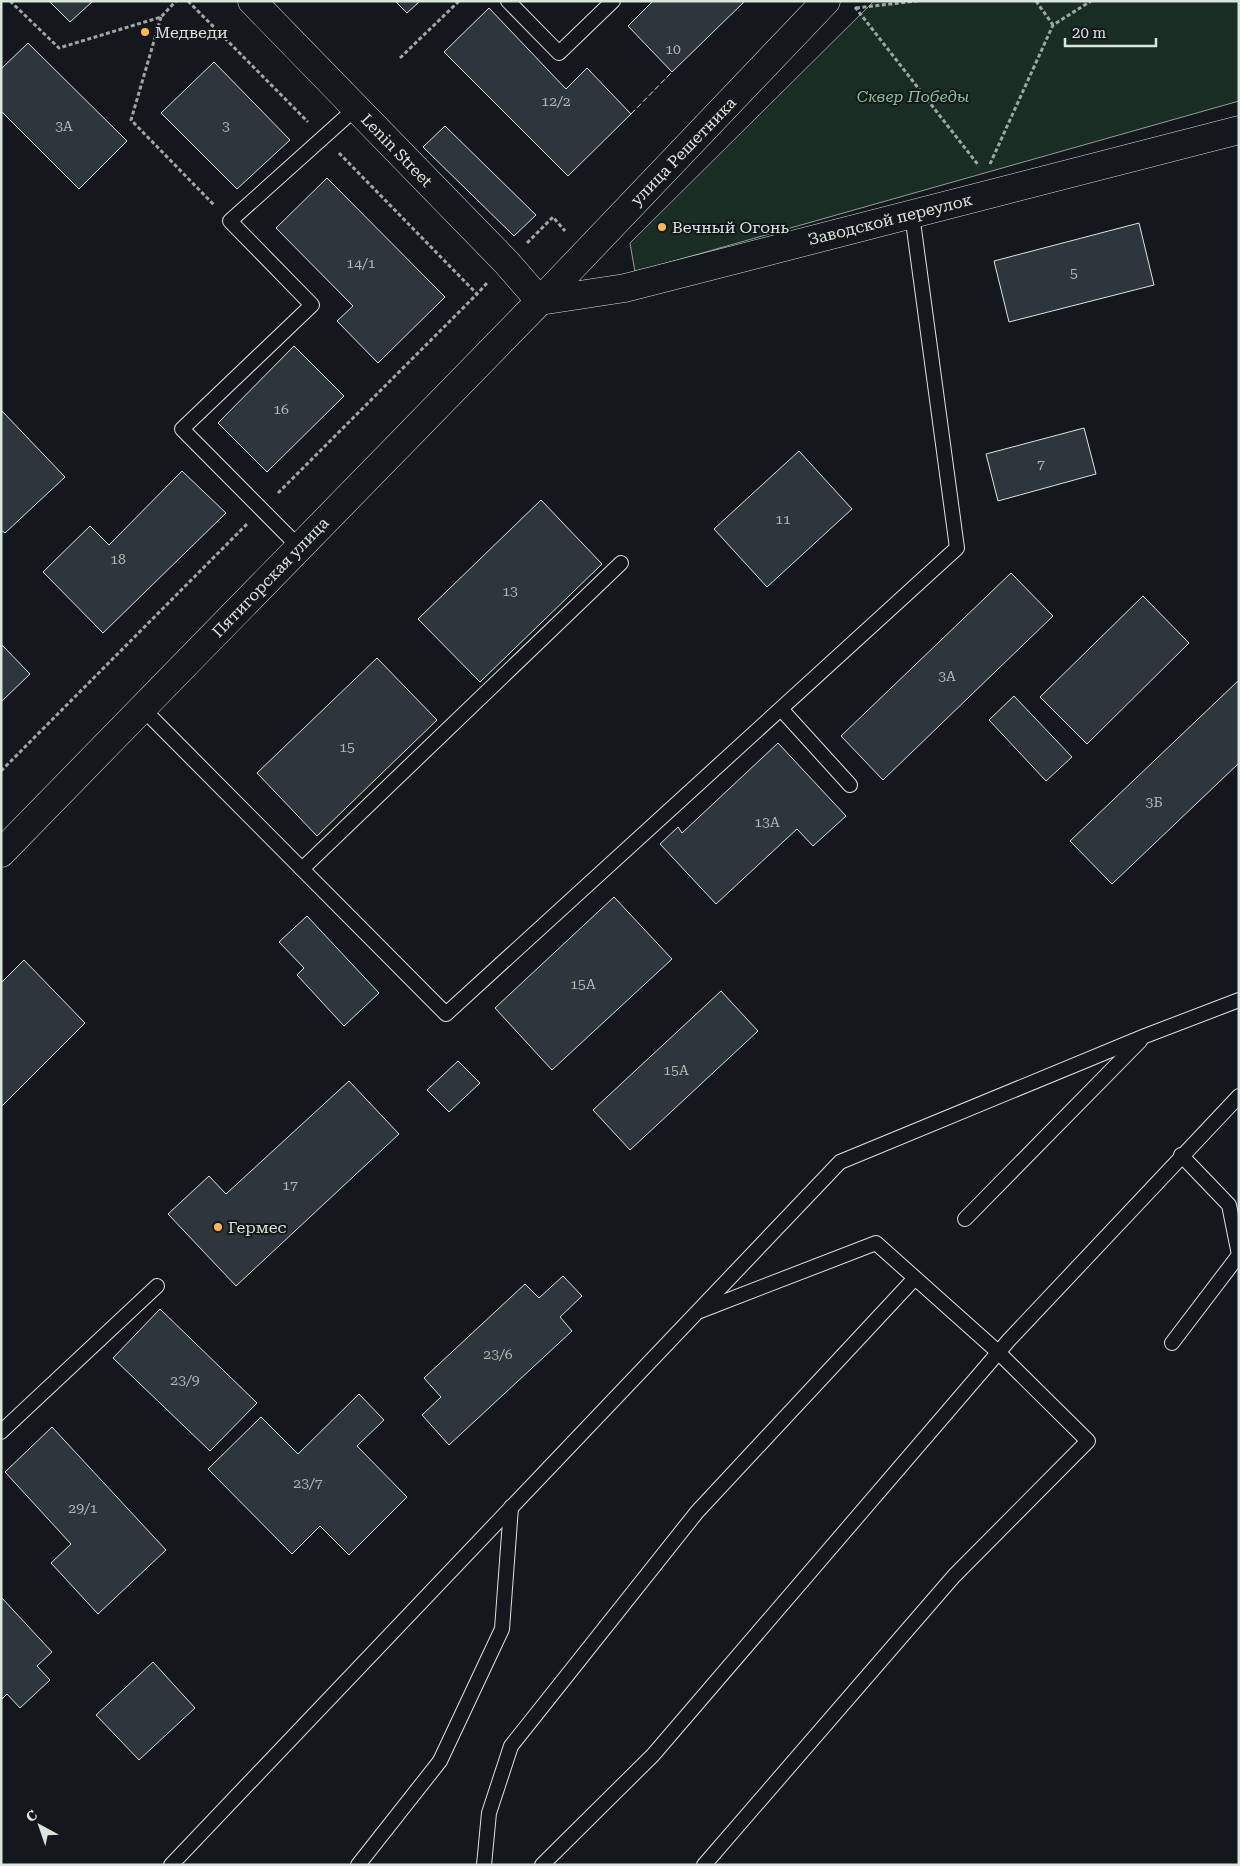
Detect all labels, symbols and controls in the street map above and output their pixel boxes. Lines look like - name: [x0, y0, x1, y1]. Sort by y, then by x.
- scale bar: [1065, 15, 1156, 47]
- place label: Медведи: [155, 23, 228, 42]
- text: 20 m: [1072, 24, 1107, 42]
- marker: Медведи: [139, 26, 151, 38]
- house number: 10: [665, 41, 681, 57]
- park label: Сквер Победы: [857, 87, 969, 106]
- house number: 12/2: [541, 93, 571, 109]
- street label: улица Решетника: [627, 93, 740, 210]
- street label: Lenin Street: [357, 110, 436, 191]
- house number: 3А: [55, 118, 73, 134]
- house number: 3: [222, 118, 230, 134]
- street label: Заводской переулок: [806, 190, 974, 249]
- place label: Вечный Огонь: [672, 218, 789, 237]
- marker: Вечный Огонь: [656, 221, 668, 233]
- house number: 14/1: [346, 255, 376, 271]
- house number: 5: [1070, 265, 1078, 281]
- house number: 16: [273, 401, 289, 417]
- house number: 7: [1037, 456, 1045, 472]
- house number: 11: [775, 511, 791, 527]
- street label: Пятигорская улица: [208, 513, 333, 641]
- house number: 18: [110, 551, 126, 567]
- house number: 13: [502, 583, 518, 599]
- house number: 3А: [938, 668, 956, 684]
- house number: 15: [339, 739, 355, 755]
- house number: 3Б: [1146, 794, 1162, 810]
- house number: 13А: [754, 814, 780, 830]
- house number: 15А: [570, 976, 596, 992]
- house number: 15А: [663, 1062, 689, 1078]
- house number: 17: [282, 1177, 298, 1193]
- place label: Гермес: [228, 1218, 287, 1237]
- marker: Гермес: [212, 1221, 224, 1233]
- house number: 23/6: [483, 1346, 513, 1362]
- house number: 23/9: [170, 1372, 200, 1388]
- house number: 23/7: [293, 1475, 323, 1491]
- house number: 29/1: [68, 1500, 98, 1516]
- north arrow: [15, 1801, 65, 1851]
- text: С: [23, 1807, 41, 1825]

